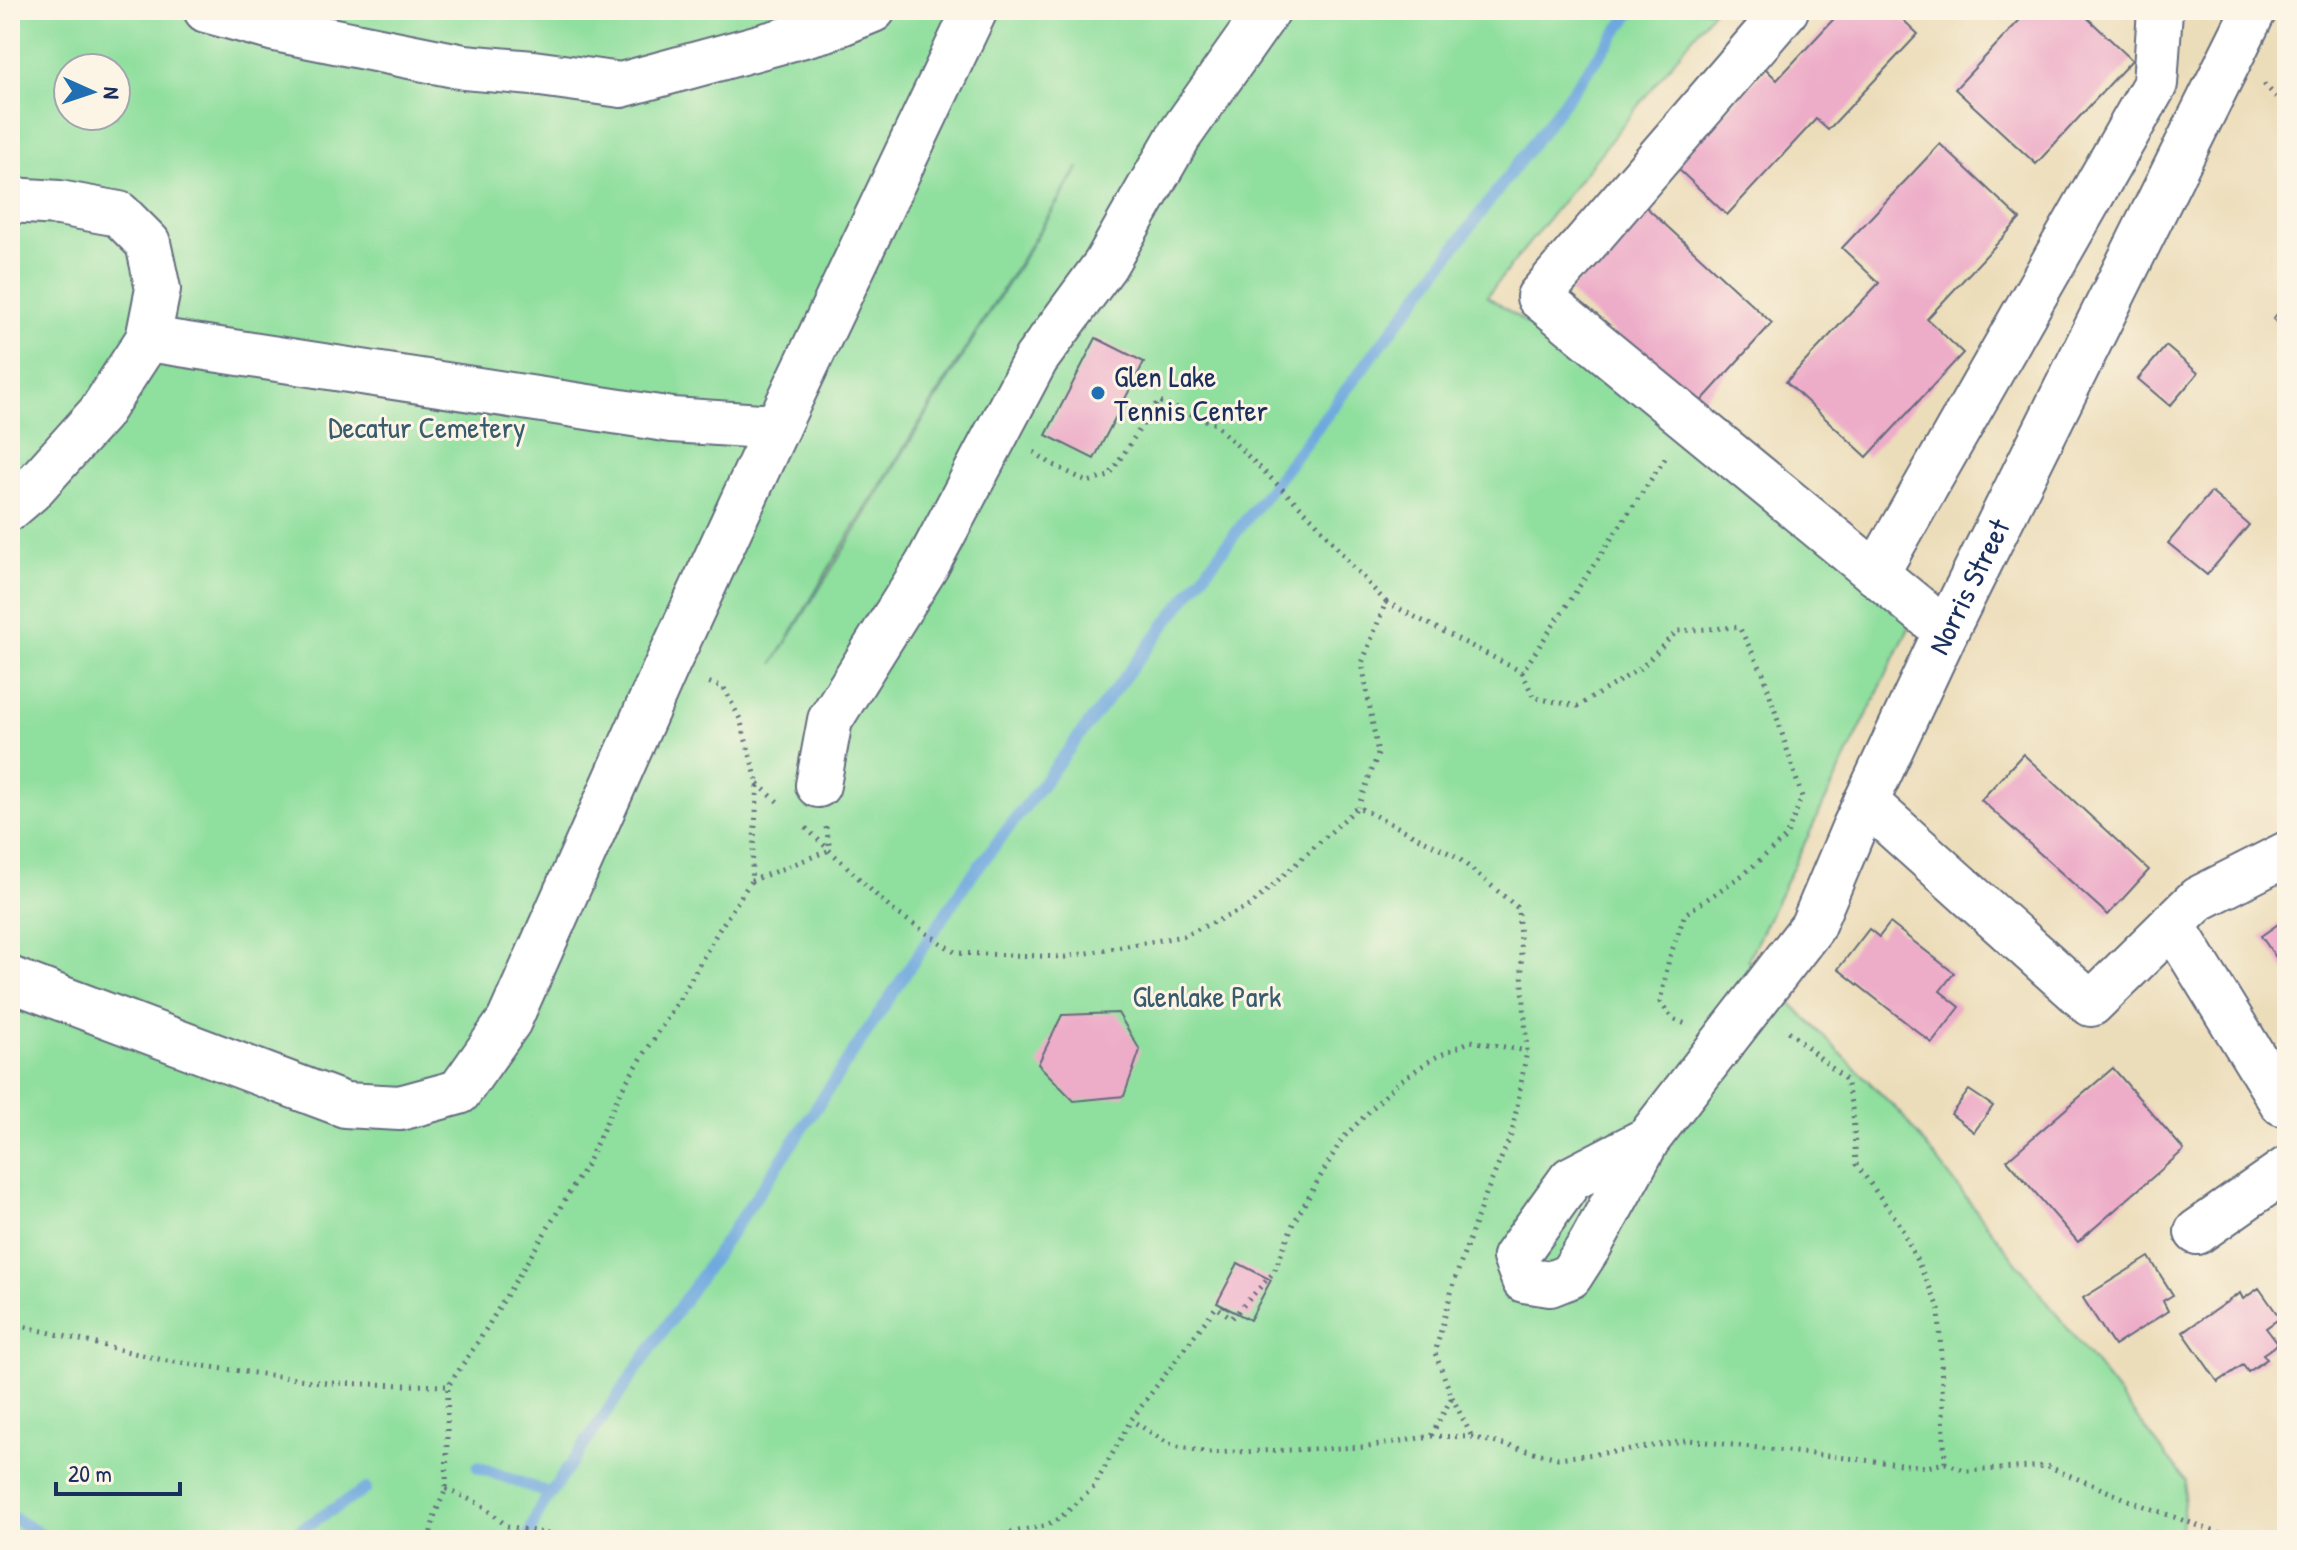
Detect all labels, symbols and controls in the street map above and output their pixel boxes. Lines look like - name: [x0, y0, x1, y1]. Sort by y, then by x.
- north arrow: [52, 52, 132, 132]
- text: N: [97, 86, 127, 100]
- place label: Glen Lake Tennis Center: [1114, 356, 1268, 430]
- marker: Glen Lake Tennis Center: [1089, 384, 1107, 402]
- park label: Decatur Cemetery: [328, 407, 526, 447]
- street label: Norris Street: [1918, 511, 2019, 660]
- park label: Glenlake Park: [1132, 976, 1282, 1016]
- scale bar: [56, 1446, 180, 1496]
- text: 20 m: [68, 1457, 112, 1489]

